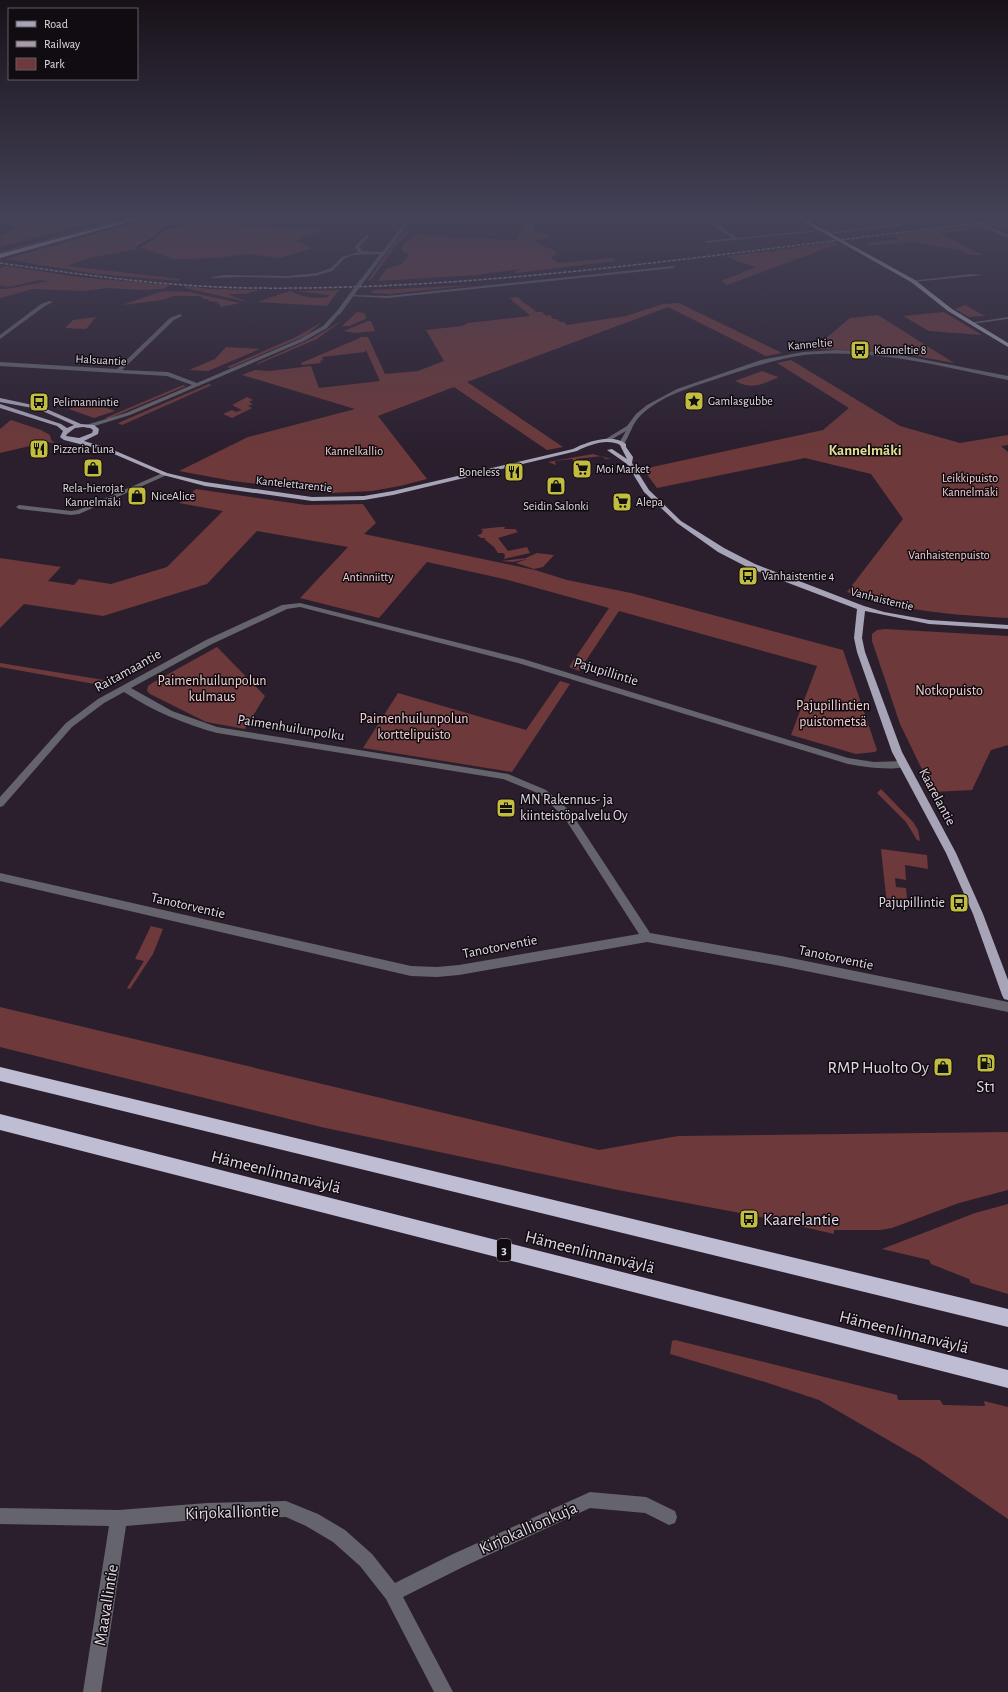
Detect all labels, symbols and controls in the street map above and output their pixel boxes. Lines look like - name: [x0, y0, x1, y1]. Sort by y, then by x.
- legend: [8, 8, 138, 80]
- text: Road: [44, 18, 68, 30]
- text: Railway: [44, 38, 80, 51]
- text: Park: [44, 58, 65, 70]
- street label: Kanneltie: [787, 336, 833, 352]
- bus stop icon: Kanneltie 8: [849, 339, 871, 361]
- place label: Kanneltie 8: [874, 344, 927, 356]
- street label: Halsuantie: [75, 353, 127, 367]
- place icon: Gamlasgubbe: [683, 390, 705, 412]
- bus stop icon: Pelimannintie: [28, 391, 50, 413]
- place label: Gamlasgubbe: [708, 395, 773, 407]
- place label: Pelimannintie: [53, 396, 119, 408]
- restaurant icon: Pizzeria Luna: [28, 438, 50, 460]
- place label: Pizzeria Luna: [53, 443, 115, 455]
- district label: Kannelmäki: [828, 443, 902, 458]
- park label: Kannelkallio: [325, 445, 383, 457]
- shop icon: Rela-hierojat Kannelmäki: [82, 457, 104, 479]
- supermarket icon: Moi Market: [571, 458, 593, 480]
- restaurant icon: Boneless: [503, 461, 525, 483]
- place label: Moi Market: [596, 463, 649, 475]
- place label: Boneless: [459, 466, 500, 478]
- park label: Leikkipuisto Kannelmäki: [942, 472, 998, 498]
- street label: Kantelettarentie: [255, 474, 333, 494]
- shop icon: Seidin Salonki: [545, 475, 567, 497]
- place label: Rela-hierojat Kannelmäki: [63, 482, 124, 508]
- shop icon: NiceAlice: [126, 485, 148, 507]
- place label: NiceAlice: [151, 490, 195, 502]
- supermarket icon: Alepa: [611, 491, 633, 513]
- place label: Alepa: [636, 496, 664, 508]
- place label: Seidin Salonki: [523, 500, 589, 512]
- park label: Vanhaistenpuisto: [908, 549, 990, 561]
- bus stop icon: Vanhaistentie 4: [737, 565, 759, 587]
- place label: Vanhaistentie 4: [762, 570, 834, 582]
- park label: Antinniitty: [343, 571, 393, 584]
- street label: Vanhaistentie: [849, 585, 915, 613]
- street label: Raitamaantie: [92, 647, 164, 695]
- street label: Pajupillintie: [572, 656, 640, 688]
- park label: Paimenhuilunpolun kulmaus: [158, 674, 266, 704]
- park label: Notkopuisto: [915, 684, 983, 698]
- park label: Pajupillintien puistometsä: [796, 699, 870, 729]
- park label: Paimenhuilunpolun korttelipuisto: [360, 712, 468, 742]
- street label: Paimenhuilunpolku: [237, 713, 345, 743]
- street label: Kaarelantie: [916, 766, 958, 828]
- place label: MN Rakennus- ja kiinteistöpalvelu Oy: [520, 793, 628, 823]
- office icon: MN Rakennus- ja kiinteistöpalvelu Oy: [495, 797, 517, 819]
- street label: Tanotorventie: [150, 891, 226, 921]
- bus stop icon: Pajupillintie: [948, 892, 970, 914]
- place label: Pajupillintie: [878, 896, 945, 910]
- street label: Tanotorventie: [461, 933, 539, 961]
- street label: Tanotorventie: [797, 943, 875, 973]
- fuel station icon: St1: [975, 1052, 997, 1074]
- shop icon: RMP Huolto Oy: [932, 1056, 954, 1078]
- place label: RMP Huolto Oy: [827, 1059, 930, 1077]
- place label: St1: [976, 1078, 996, 1095]
- street label: Hämeenlinnanväylä: [209, 1148, 343, 1197]
- bus stop icon: Kaarelantie: [738, 1208, 760, 1230]
- place label: Kaarelantie: [763, 1211, 839, 1228]
- street label: Hämeenlinnanväylä: [523, 1228, 657, 1277]
- road number: 3: [497, 1239, 511, 1261]
- street label: Hämeenlinnanväylä: [837, 1308, 971, 1357]
- street label: Kirjokallionkuja: [476, 1499, 580, 1558]
- street label: Kirjokalliontie: [185, 1502, 279, 1523]
- street label: Maavallintie: [91, 1563, 121, 1647]

